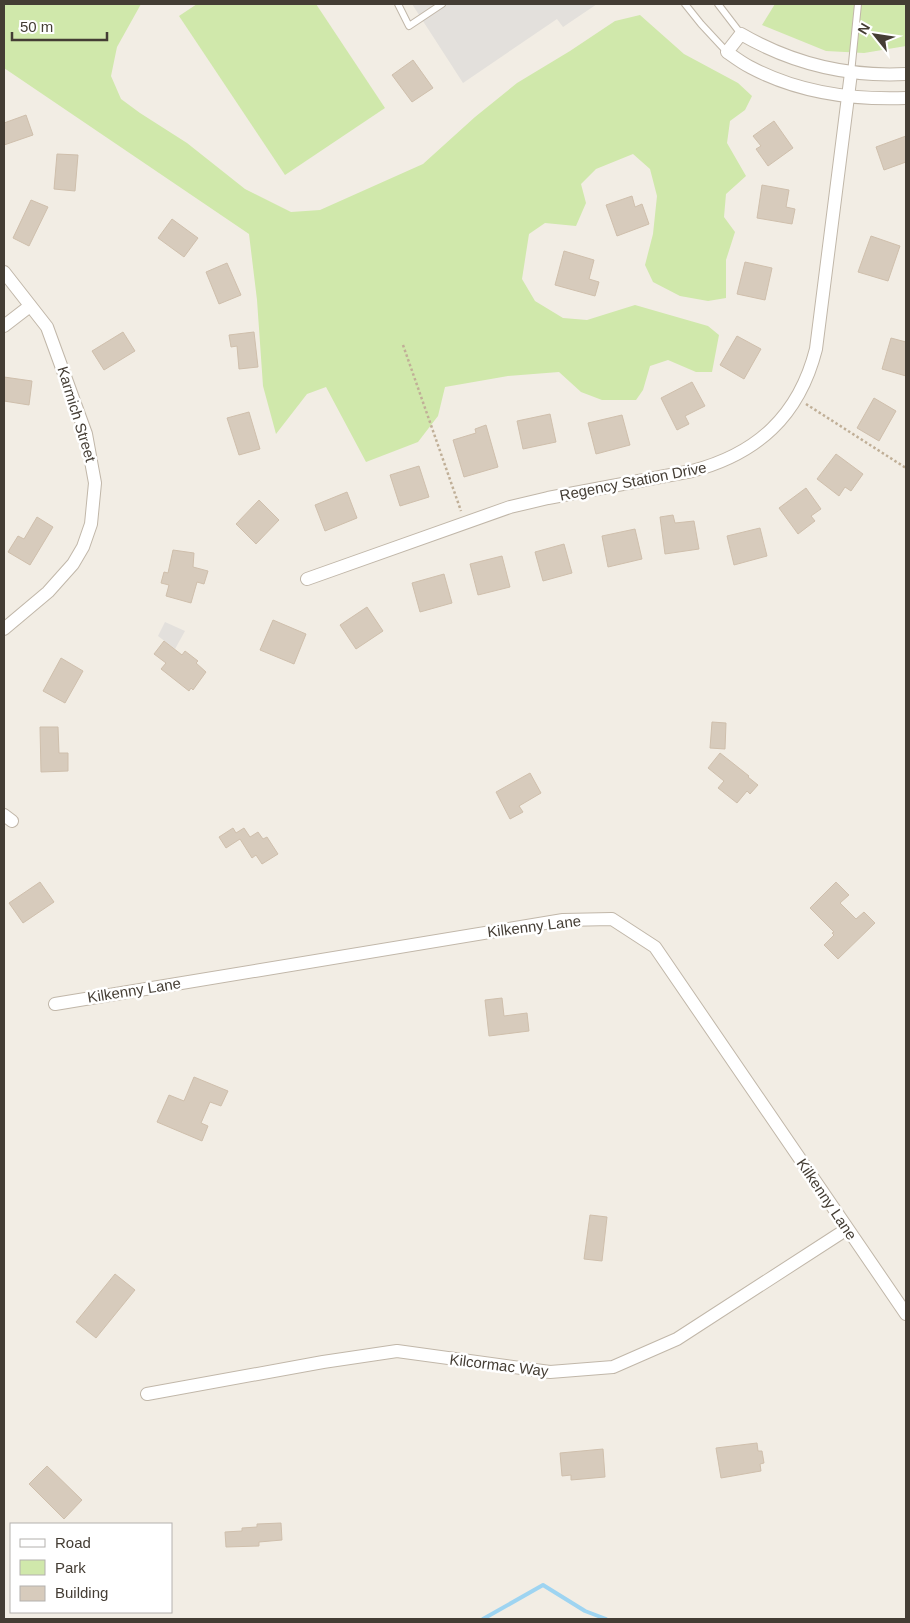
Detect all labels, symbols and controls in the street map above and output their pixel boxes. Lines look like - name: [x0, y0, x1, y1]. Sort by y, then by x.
- scale bar: [12, 10, 108, 42]
- north arrow: [850, 10, 900, 60]
- text: 50 m: [20, 18, 53, 35]
- text: N: [854, 20, 873, 37]
- street label: Karmich Street: [54, 364, 100, 465]
- street label: Regency Station Drive: [558, 458, 708, 504]
- street label: Kilkenny Lane: [486, 912, 582, 940]
- street label: Kilkenny Lane: [86, 974, 182, 1006]
- street label: Kilkenny Lane: [794, 1155, 860, 1243]
- street label: Kilcormac Way: [449, 1351, 550, 1380]
- legend: [10, 1523, 172, 1613]
- text: Road: [55, 1534, 91, 1551]
- text: Park: [55, 1559, 86, 1576]
- text: Building: [55, 1584, 108, 1601]

